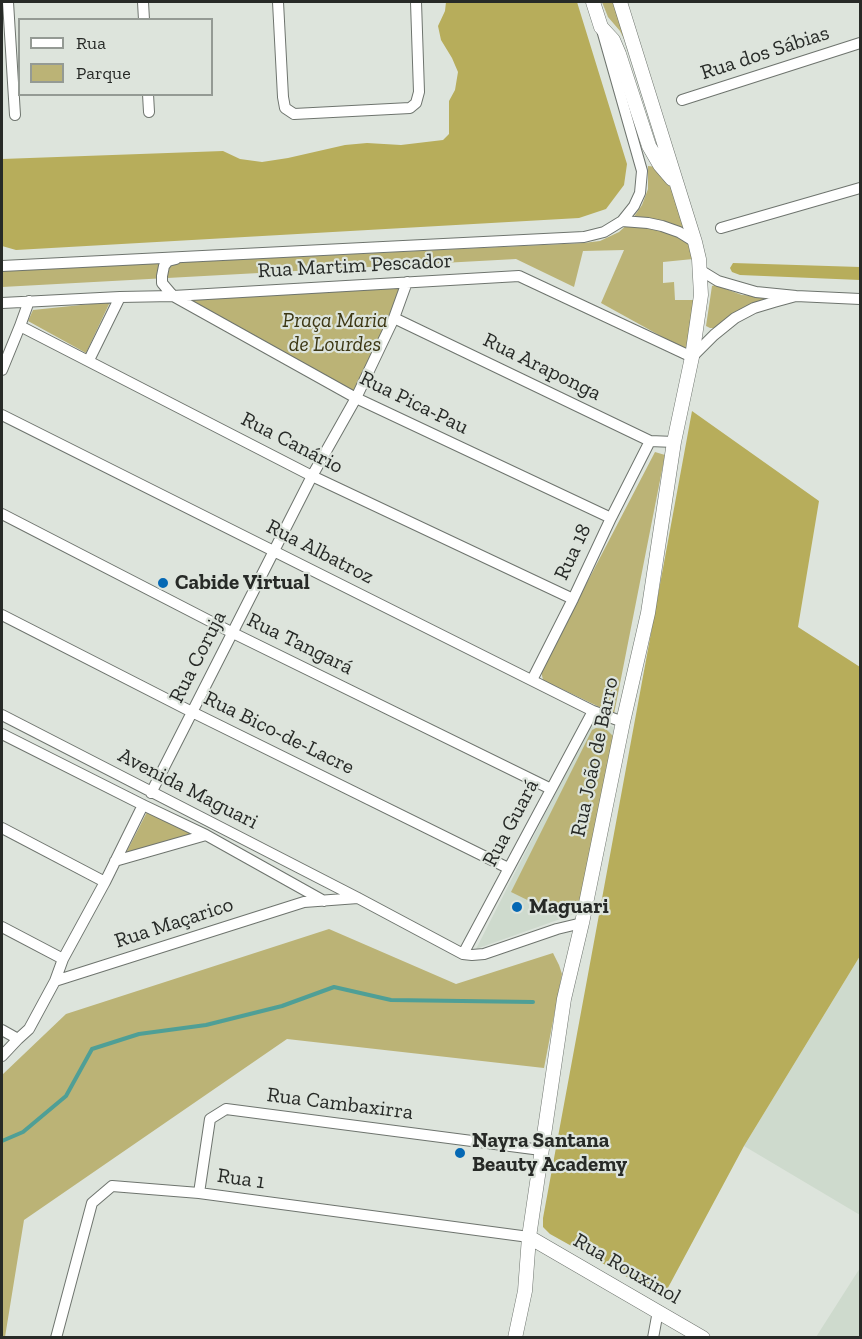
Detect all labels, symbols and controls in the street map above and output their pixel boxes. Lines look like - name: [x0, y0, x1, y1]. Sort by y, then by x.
- legend: [18, 18, 213, 96]
- street label: Rua dos Sábias: [698, 20, 832, 86]
- text: Rua: [76, 32, 106, 54]
- text: Parque: [76, 62, 131, 84]
- street label: Rua Martim Pescador: [257, 248, 453, 284]
- park label: Praça Maria de Lourdes: [282, 308, 388, 358]
- street label: Rua Araponga: [479, 328, 605, 406]
- street label: Rua Pica-Pau: [356, 366, 472, 440]
- street label: Rua Canário: [237, 407, 347, 479]
- street label: Rua Albatroz: [262, 514, 378, 590]
- street label: Rua 18: [549, 520, 597, 584]
- place label: Cabide Virtual: [175, 570, 310, 596]
- marker: Cabide Virtual: [156, 576, 170, 590]
- street label: Rua Coruja: [164, 607, 232, 707]
- street label: Rua Tangará: [243, 608, 357, 680]
- street label: Rua João de Barro: [566, 675, 624, 839]
- street label: Rua Bico-de-Lacre: [200, 686, 358, 780]
- street label: Avenida Maguari: [114, 743, 262, 835]
- street label: Rua Guará: [478, 775, 544, 871]
- street label: Rua Maçarico: [112, 892, 236, 954]
- place label: Maguari: [529, 894, 609, 920]
- marker: Maguari: [510, 900, 524, 914]
- street label: Rua Cambaxirra: [265, 1083, 415, 1125]
- place label: Nayra Santana Beauty Academy: [472, 1128, 627, 1178]
- marker: Nayra Santana Beauty Academy: [453, 1146, 467, 1160]
- street label: Rua 1: [216, 1163, 266, 1195]
- street label: Rua Rouxinol: [569, 1228, 685, 1310]

